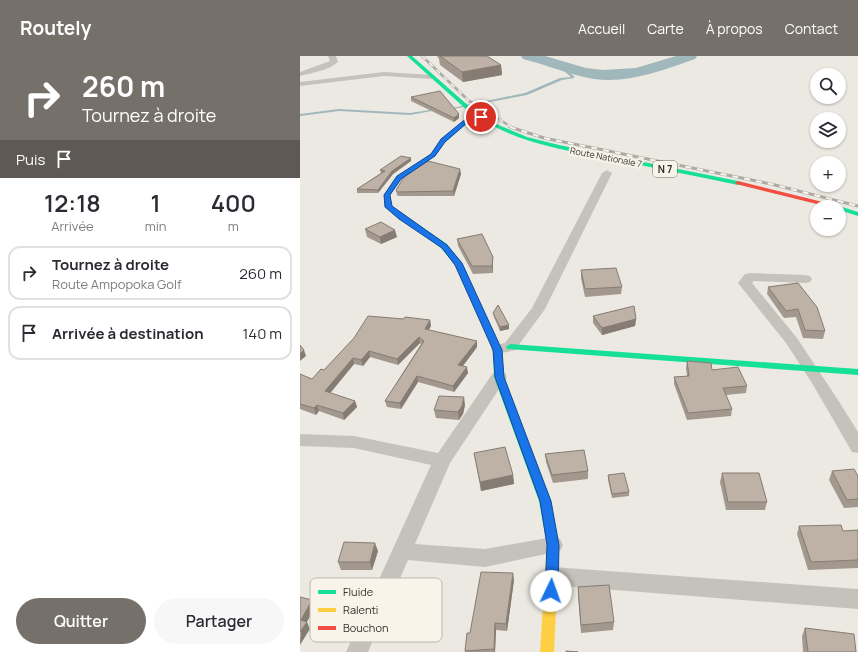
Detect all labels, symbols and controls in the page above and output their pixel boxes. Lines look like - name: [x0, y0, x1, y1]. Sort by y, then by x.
- text: Routely: [20, 15, 91, 41]
- text: Accueil: [578, 19, 625, 38]
- text: Carte: [647, 19, 684, 38]
- text: À propos: [706, 19, 763, 38]
- text: Contact: [785, 19, 838, 38]
- text: 260 m: [82, 67, 165, 105]
- map controls: [810, 68, 846, 236]
- button: search: [810, 68, 846, 104]
- icon: right: [16, 72, 68, 124]
- pin: [464, 100, 498, 134]
- text: Tournez à droite: [82, 103, 216, 127]
- icon: arrive: [470, 106, 492, 128]
- button: layers: [810, 112, 846, 148]
- street label: Route Nationale 7: [569, 144, 644, 170]
- icon: arrive: [53, 148, 75, 170]
- text: Puis: [16, 149, 45, 170]
- button: +: [810, 156, 846, 192]
- road number: N 7: [653, 161, 677, 177]
- text: 12:18: [44, 186, 101, 219]
- text: 1: [151, 186, 161, 219]
- text: 400: [211, 186, 256, 219]
- button: −: [810, 200, 846, 236]
- text: Arrivée: [51, 217, 94, 235]
- text: min: [145, 217, 167, 235]
- text: m: [228, 217, 239, 235]
- text: Tournez à droite: [52, 254, 169, 275]
- icon: right: [18, 262, 40, 284]
- text: 260 m: [239, 263, 282, 284]
- text: Route Ampopoka Golf: [52, 275, 182, 293]
- icon: arrive: [18, 322, 40, 344]
- text: Arrivée à destination: [52, 323, 204, 344]
- text: 140 m: [242, 323, 282, 344]
- position arrow: [530, 570, 572, 612]
- legend: [310, 578, 442, 642]
- text: Fluide: [343, 584, 374, 599]
- button: Quitter: [16, 598, 146, 644]
- button: Partager: [154, 598, 284, 644]
- text: Ralenti: [343, 602, 378, 617]
- text: Bouchon: [343, 620, 388, 635]

